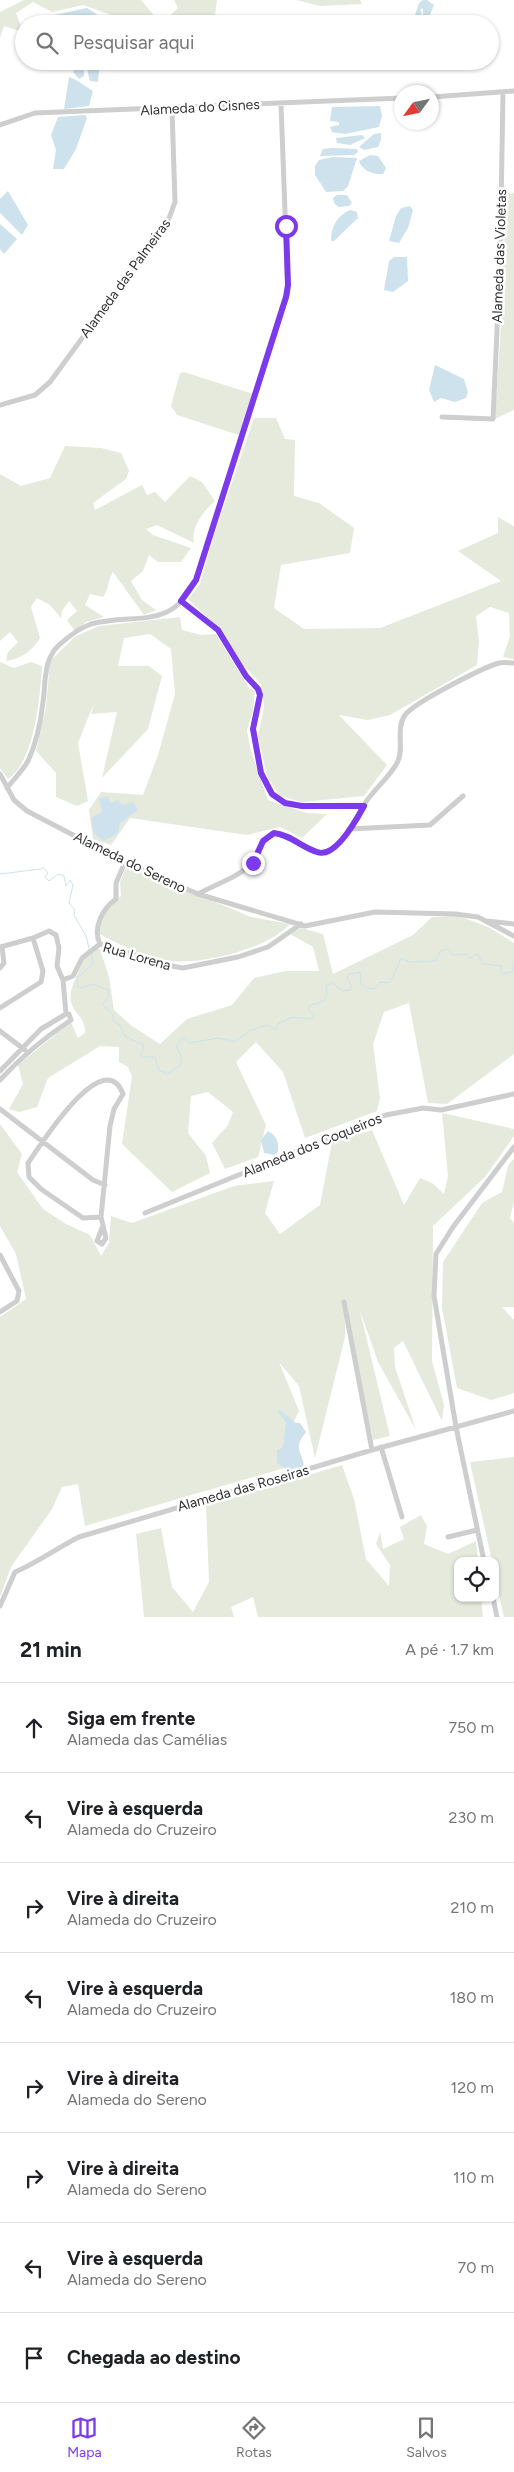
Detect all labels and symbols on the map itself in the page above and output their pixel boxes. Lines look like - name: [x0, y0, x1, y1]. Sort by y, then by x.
- north arrow: [394, 85, 439, 130]
- street label: Alameda do Cisnes: [140, 96, 260, 119]
- street label: Alameda das Violetas: [489, 189, 510, 323]
- route start: [275, 215, 298, 238]
- street label: Alameda das Palmeiras: [77, 216, 174, 341]
- street label: Alameda do Sereno: [71, 828, 189, 897]
- route end: [242, 852, 265, 875]
- street label: Rua Lorena: [101, 939, 173, 974]
- street label: Alameda dos Coqueiros: [240, 1110, 384, 1181]
- street label: Alameda das Roseiras: [175, 1462, 311, 1515]

